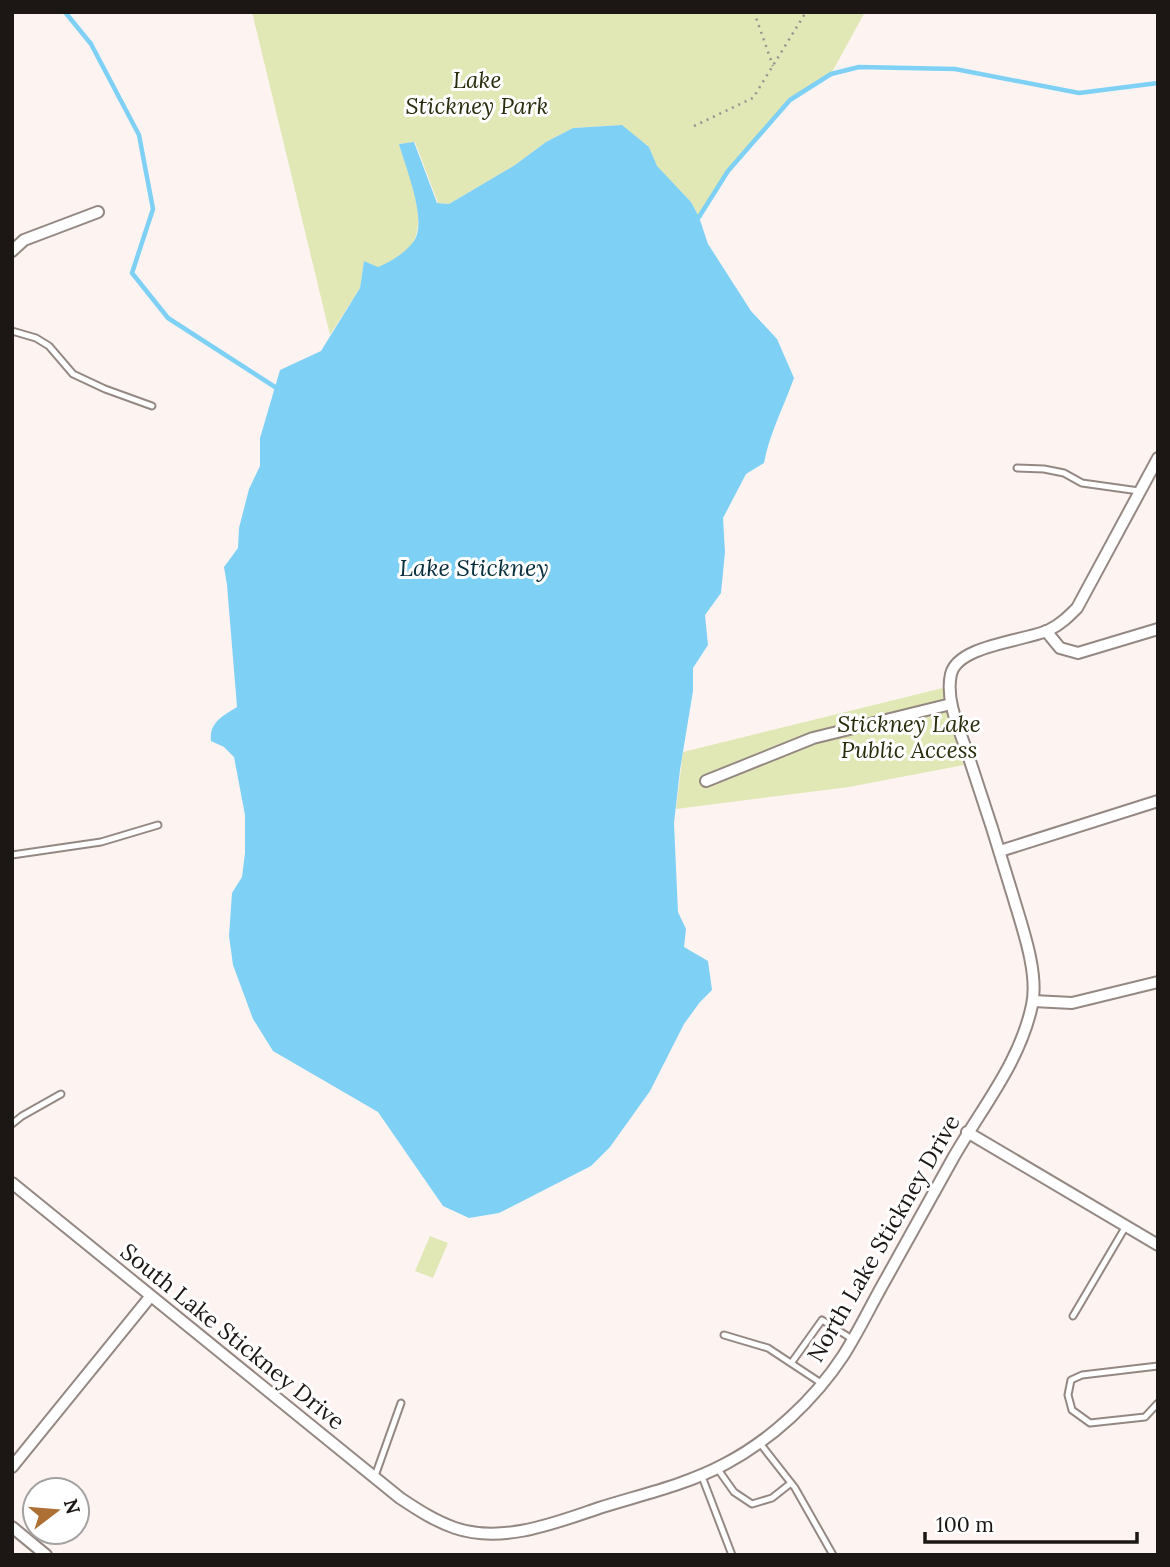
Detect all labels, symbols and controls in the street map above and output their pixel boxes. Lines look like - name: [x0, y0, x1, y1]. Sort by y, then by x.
- park label: Lake Stickney Park: [406, 65, 548, 120]
- water label: Lake Stickney: [399, 552, 549, 583]
- park label: Stickney Lake Public Access: [837, 709, 981, 764]
- street label: North Lake Stickney Drive: [800, 1109, 966, 1367]
- street label: South Lake Stickney Drive: [115, 1237, 351, 1435]
- north arrow: [21, 1476, 91, 1546]
- text: N: [59, 1496, 86, 1517]
- scale bar: [925, 1500, 1137, 1544]
- text: 100 m: [936, 1511, 994, 1538]

